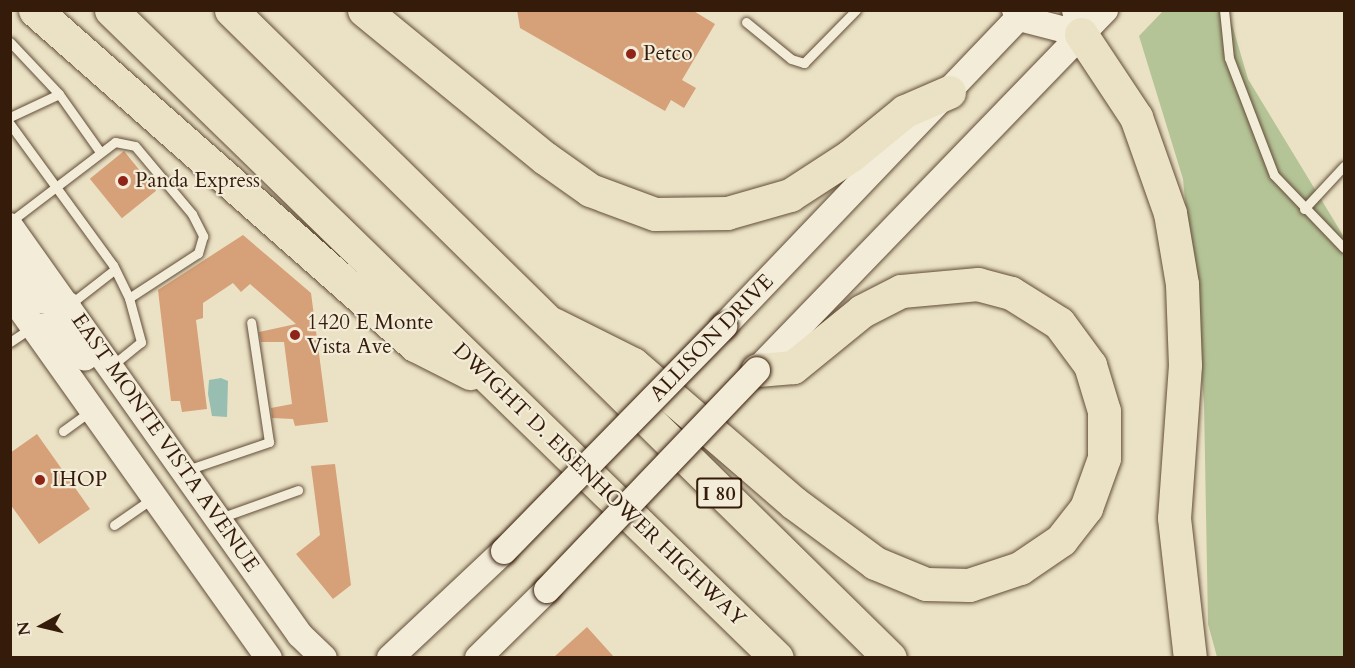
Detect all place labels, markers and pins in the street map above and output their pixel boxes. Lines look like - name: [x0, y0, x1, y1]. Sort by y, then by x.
- place label: Petco: [643, 41, 693, 67]
- marker: Petco: [624, 47, 638, 61]
- place label: Panda Express: [135, 168, 260, 194]
- marker: Panda Express: [116, 174, 130, 188]
- place label: 1420 E Monte Vista Ave: [307, 310, 434, 360]
- marker: 1420 E Monte Vista Ave: [288, 328, 302, 342]
- place label: IHOP: [52, 467, 107, 493]
- marker: IHOP: [33, 473, 47, 487]

